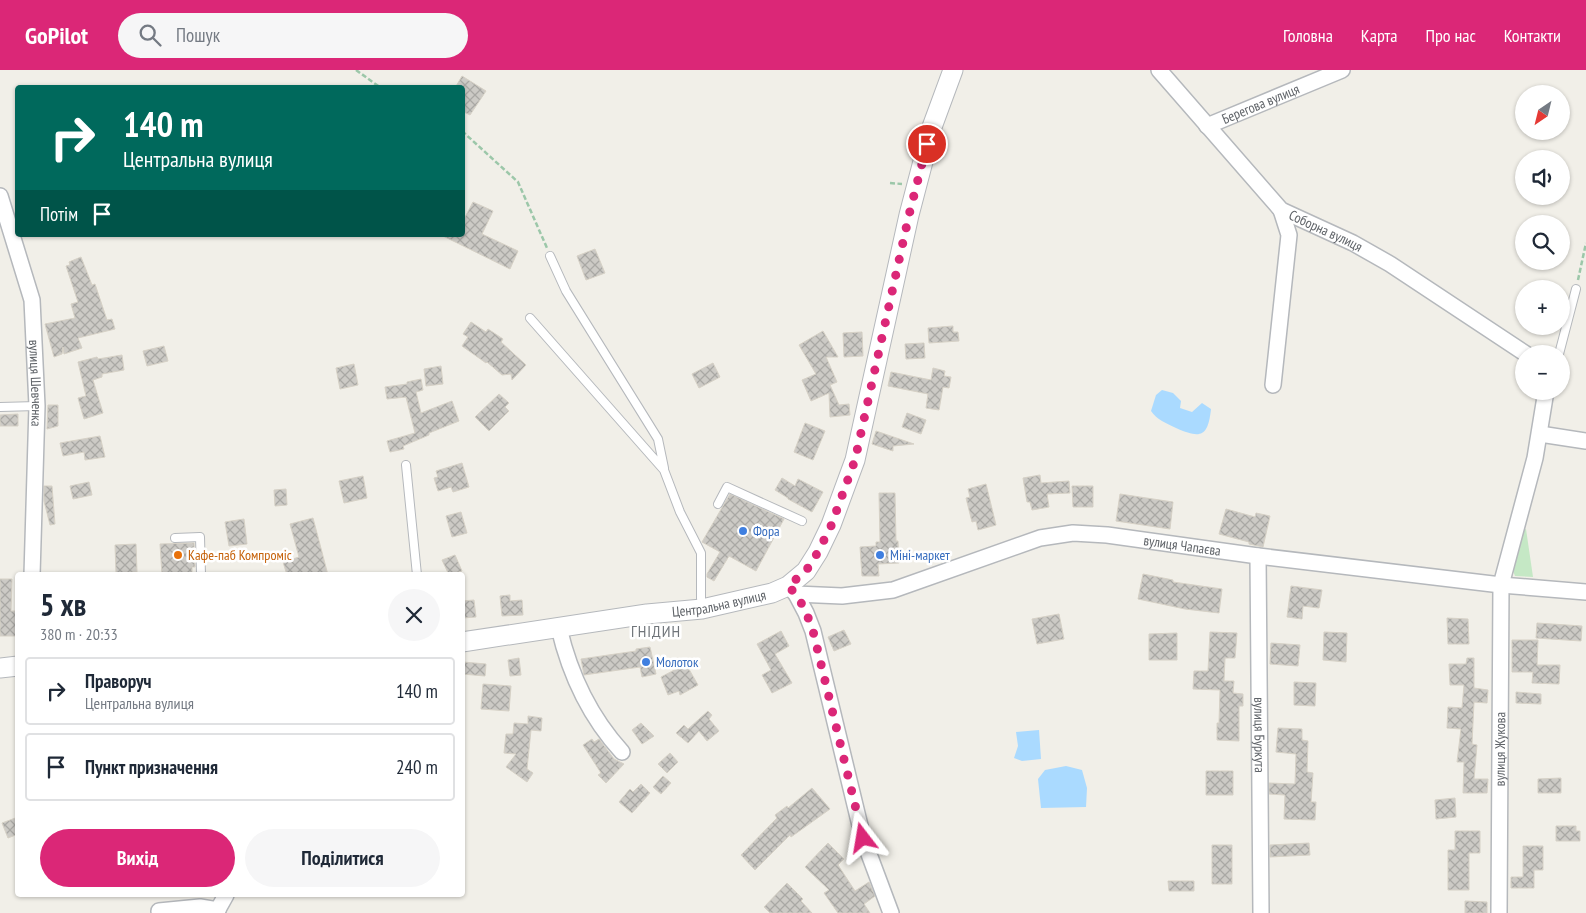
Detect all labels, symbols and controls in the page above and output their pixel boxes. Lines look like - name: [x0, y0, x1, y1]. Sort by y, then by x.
- search box: [118, 13, 468, 58]
- text: GoPilot: [25, 20, 88, 51]
- icon: search: [136, 21, 164, 49]
- text: Пошук: [176, 23, 220, 47]
- text: Головна: [1283, 24, 1333, 47]
- text: Карта: [1361, 24, 1398, 47]
- text: Про нас: [1426, 24, 1476, 47]
- text: Контакти: [1504, 24, 1561, 47]
- street label: Берегова вулиця: [1219, 80, 1302, 128]
- north arrow: [1515, 85, 1570, 140]
- map controls: [1515, 85, 1570, 400]
- text: 140 m: [123, 101, 204, 147]
- icon: right: [40, 105, 105, 170]
- pin: [906, 123, 948, 165]
- icon: arrive: [913, 130, 941, 158]
- text: Центральна вулиця: [123, 145, 273, 173]
- button: sound: [1515, 150, 1570, 205]
- icon: arrive: [88, 200, 116, 228]
- text: Потім: [40, 202, 78, 226]
- street label: Соборна вулиця: [1286, 206, 1366, 256]
- button: search: [1515, 215, 1570, 270]
- button: +: [1515, 280, 1570, 335]
- street label: вулиця Шевченка: [25, 339, 46, 427]
- button: −: [1515, 345, 1570, 400]
- place label: Фора: [753, 522, 780, 540]
- marker: Фора: [737, 525, 749, 537]
- street label: вулиця Чапаєва: [1142, 531, 1222, 560]
- place label: Кафе-паб Компроміс: [188, 546, 292, 564]
- place label: Міні-маркет: [890, 546, 950, 564]
- marker: Кафе-паб Компроміс: [172, 549, 184, 561]
- marker: Міні-маркет: [874, 549, 886, 561]
- text: 5 хв: [40, 585, 86, 624]
- street label: Центральна вулиця: [671, 586, 768, 621]
- button: close: [388, 589, 440, 641]
- district label: ГНІДИН: [631, 621, 681, 641]
- text: 380 m · 20:33: [40, 624, 118, 644]
- place label: Молоток: [656, 653, 699, 671]
- marker: Молоток: [640, 656, 652, 668]
- text: Праворуч: [85, 669, 152, 693]
- icon: right: [42, 677, 70, 705]
- text: 140 m: [396, 679, 438, 703]
- text: Центральна вулиця: [85, 693, 194, 713]
- street label: вулиця Буркута: [1250, 697, 1269, 773]
- street label: вулиця Жукова: [1491, 712, 1509, 786]
- icon: arrive: [42, 753, 70, 781]
- text: Пункт призначення: [85, 755, 218, 779]
- text: 240 m: [396, 755, 438, 779]
- position arrow: [836, 811, 888, 863]
- button: Вихід: [40, 829, 235, 887]
- button: Поділитися: [245, 829, 440, 887]

